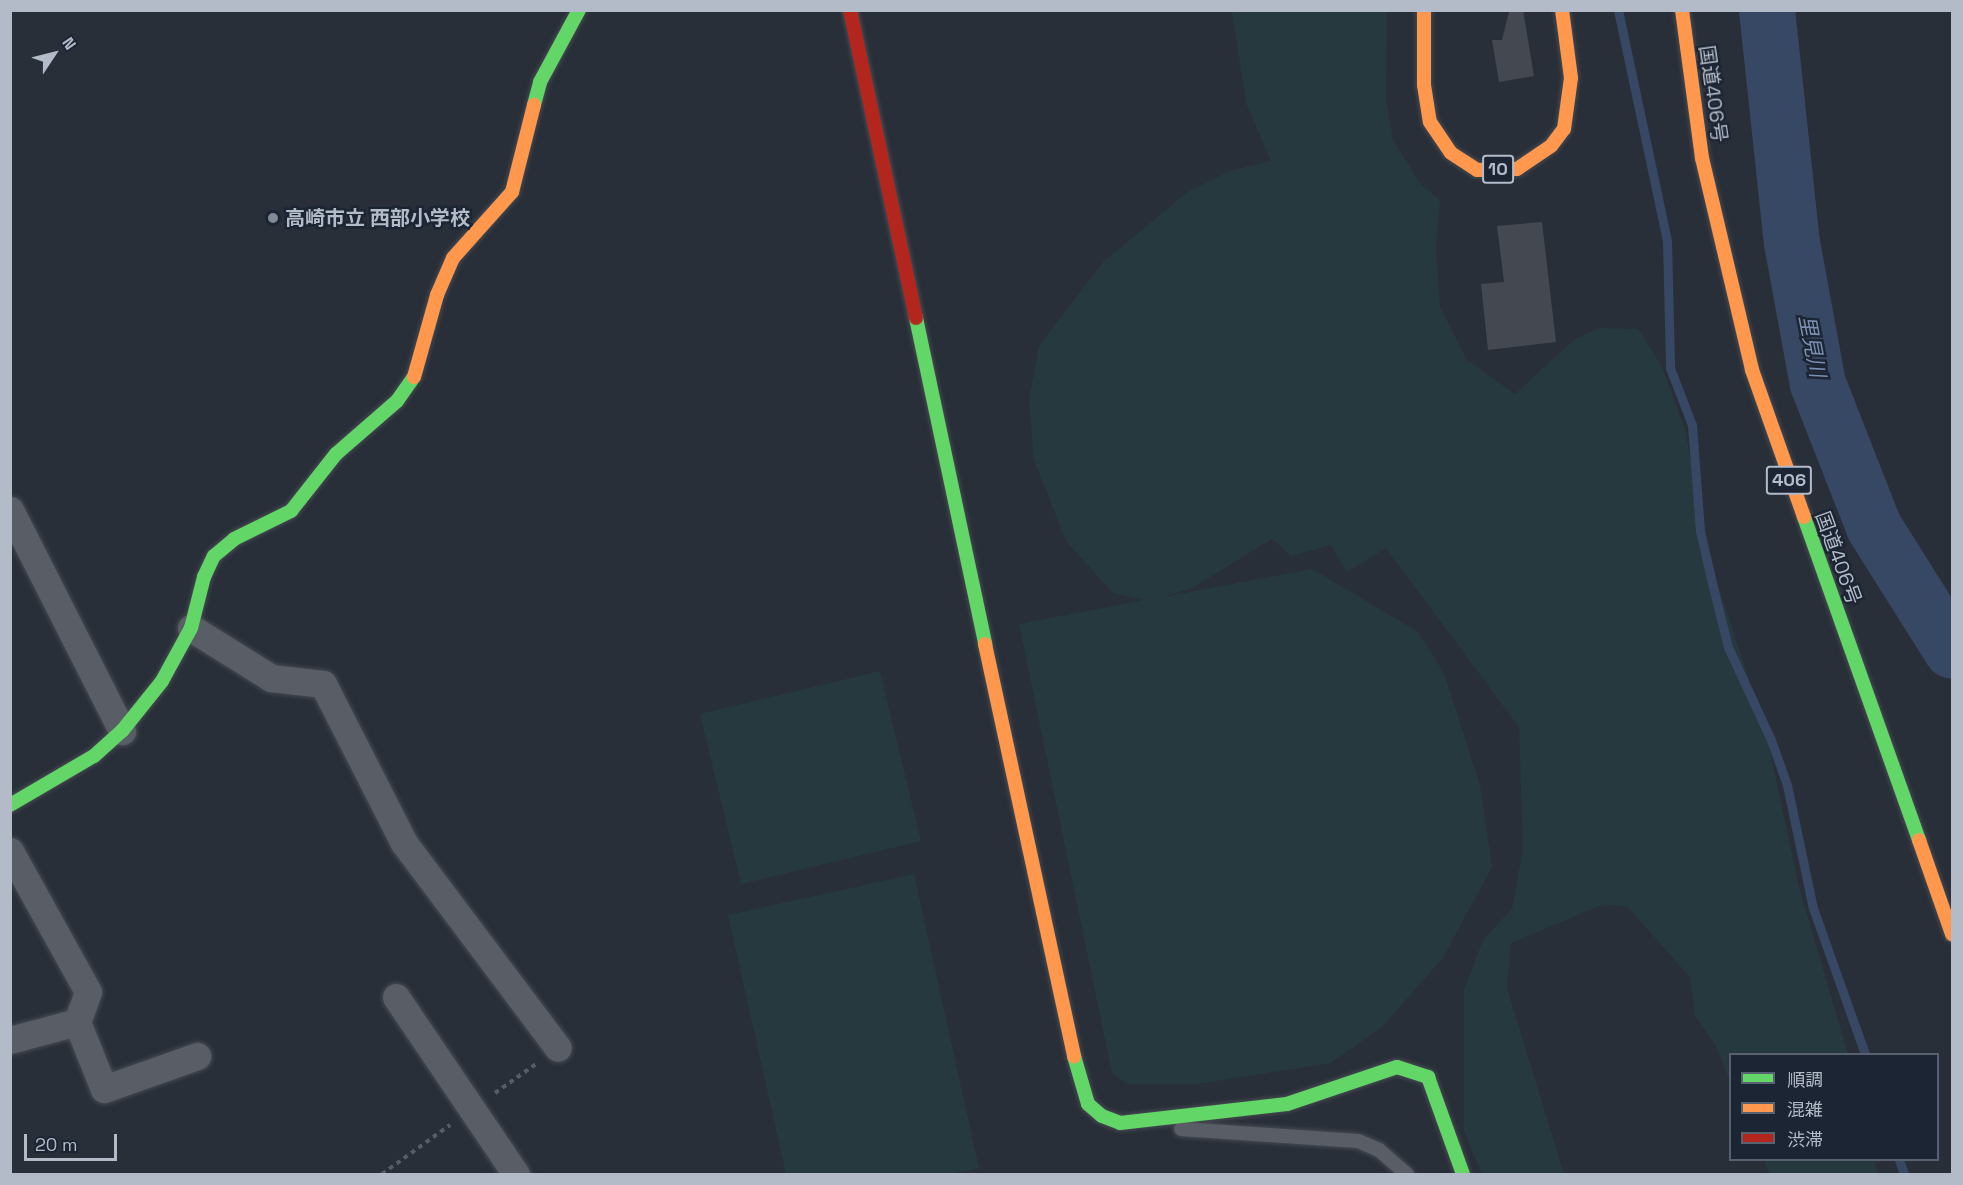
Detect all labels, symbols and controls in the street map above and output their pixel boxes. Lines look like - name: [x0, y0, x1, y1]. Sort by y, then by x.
- north arrow: [24, 24, 84, 84]
- text: N: [57, 33, 81, 54]
- street label: 国道406号: [1694, 44, 1732, 144]
- road number: 10: [1482, 154, 1514, 184]
- place label: 高崎市立 西部小学校: [285, 206, 470, 230]
- marker: 高崎市立 西部小学校: [266, 211, 280, 225]
- water label: 里見川: [1794, 313, 1830, 379]
- road number: 406: [1765, 465, 1813, 495]
- street label: 国道406号: [1810, 508, 1866, 608]
- legend: [1729, 1053, 1939, 1161]
- text: 順調: [1787, 1068, 1823, 1091]
- text: 混雑: [1787, 1098, 1823, 1121]
- scale bar: [27, 1122, 120, 1160]
- text: 渋滞: [1787, 1128, 1823, 1151]
- text: 20 m: [35, 1133, 78, 1156]

